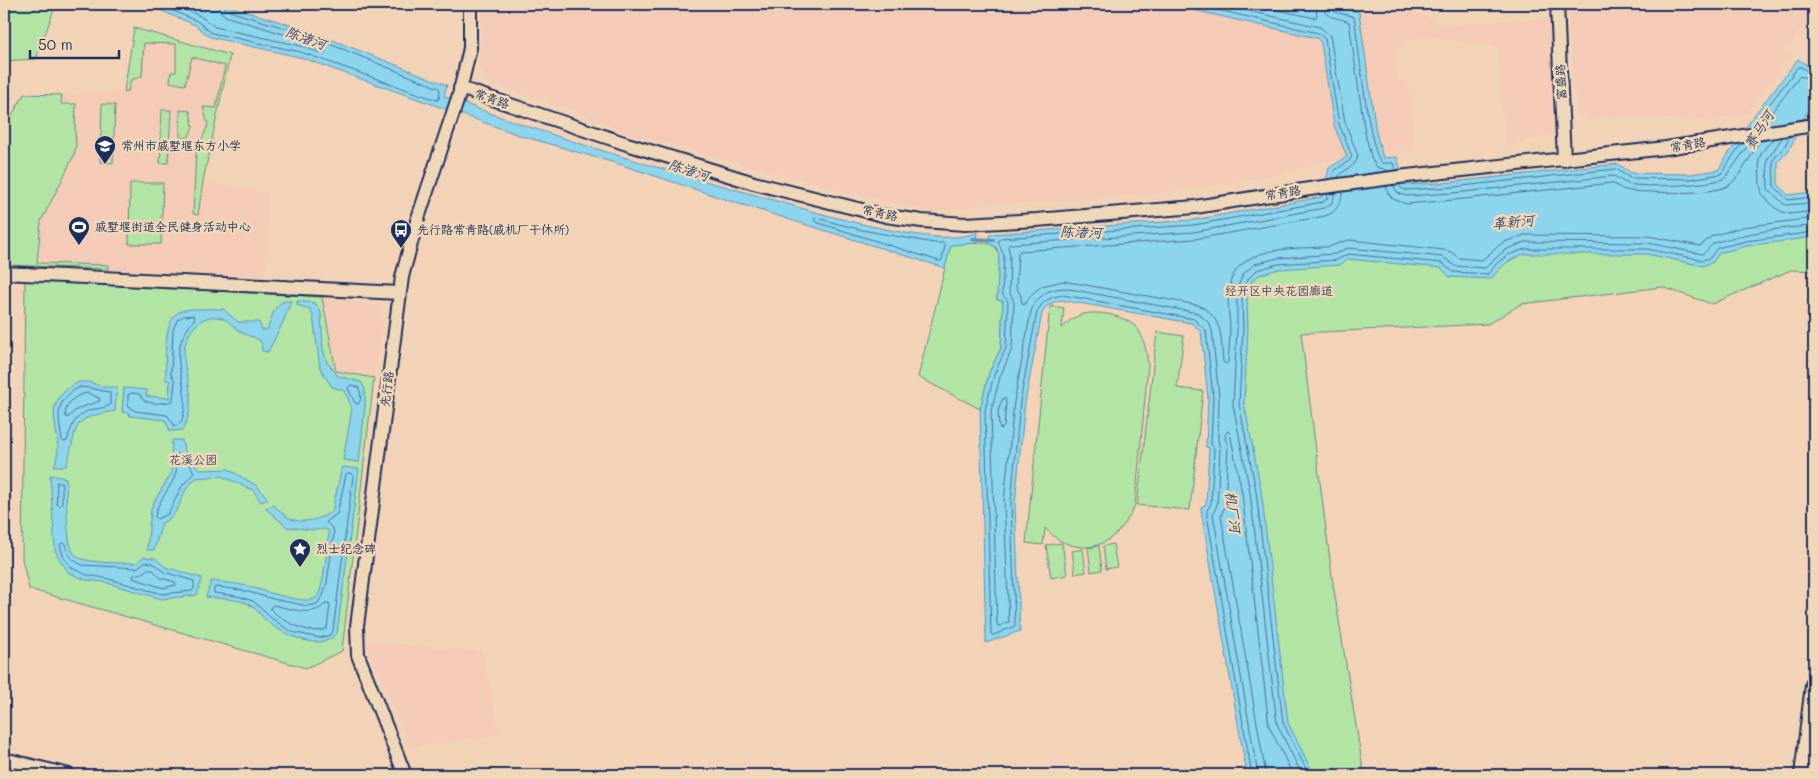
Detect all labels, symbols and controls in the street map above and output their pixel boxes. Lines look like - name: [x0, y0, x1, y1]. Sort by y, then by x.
- water label: 陈渚河: [283, 21, 331, 54]
- scale bar: [30, 28, 119, 60]
- text: 50 m: [38, 34, 73, 54]
- street label: 富盛路: [1551, 64, 1569, 100]
- street label: 常青路: [473, 85, 512, 111]
- water label: 赛马河: [1739, 105, 1779, 153]
- street label: 常青路: [1669, 133, 1707, 155]
- school or university icon: 常州市戚墅堰东方小学: [93, 134, 117, 165]
- place label: 常州市戚墅堰东方小学: [121, 137, 241, 153]
- water label: 陈渚河: [666, 154, 714, 186]
- street label: 常青路: [1264, 181, 1302, 203]
- street label: 常青路: [861, 200, 899, 224]
- water label: 革新河: [1491, 210, 1537, 233]
- sports icon: 戚墅堰街道全民健身活动中心: [67, 215, 91, 246]
- place label: 戚墅堰街道全民健身活动中心: [95, 218, 251, 234]
- bus stop icon: 先行路常青路(戚机厂干休所): [389, 218, 413, 249]
- place label: 先行路常青路(戚机厂干休所): [417, 221, 569, 237]
- water label: 陈渚河: [1060, 221, 1104, 242]
- park label: 经开区中央花园廊道: [1225, 282, 1333, 298]
- street label: 先行路: [376, 370, 396, 408]
- park label: 花溪公园: [169, 451, 217, 467]
- water label: 机厂河: [1222, 490, 1246, 536]
- place icon: 烈士纪念碑: [288, 537, 312, 568]
- place label: 烈士纪念碑: [316, 540, 376, 556]

